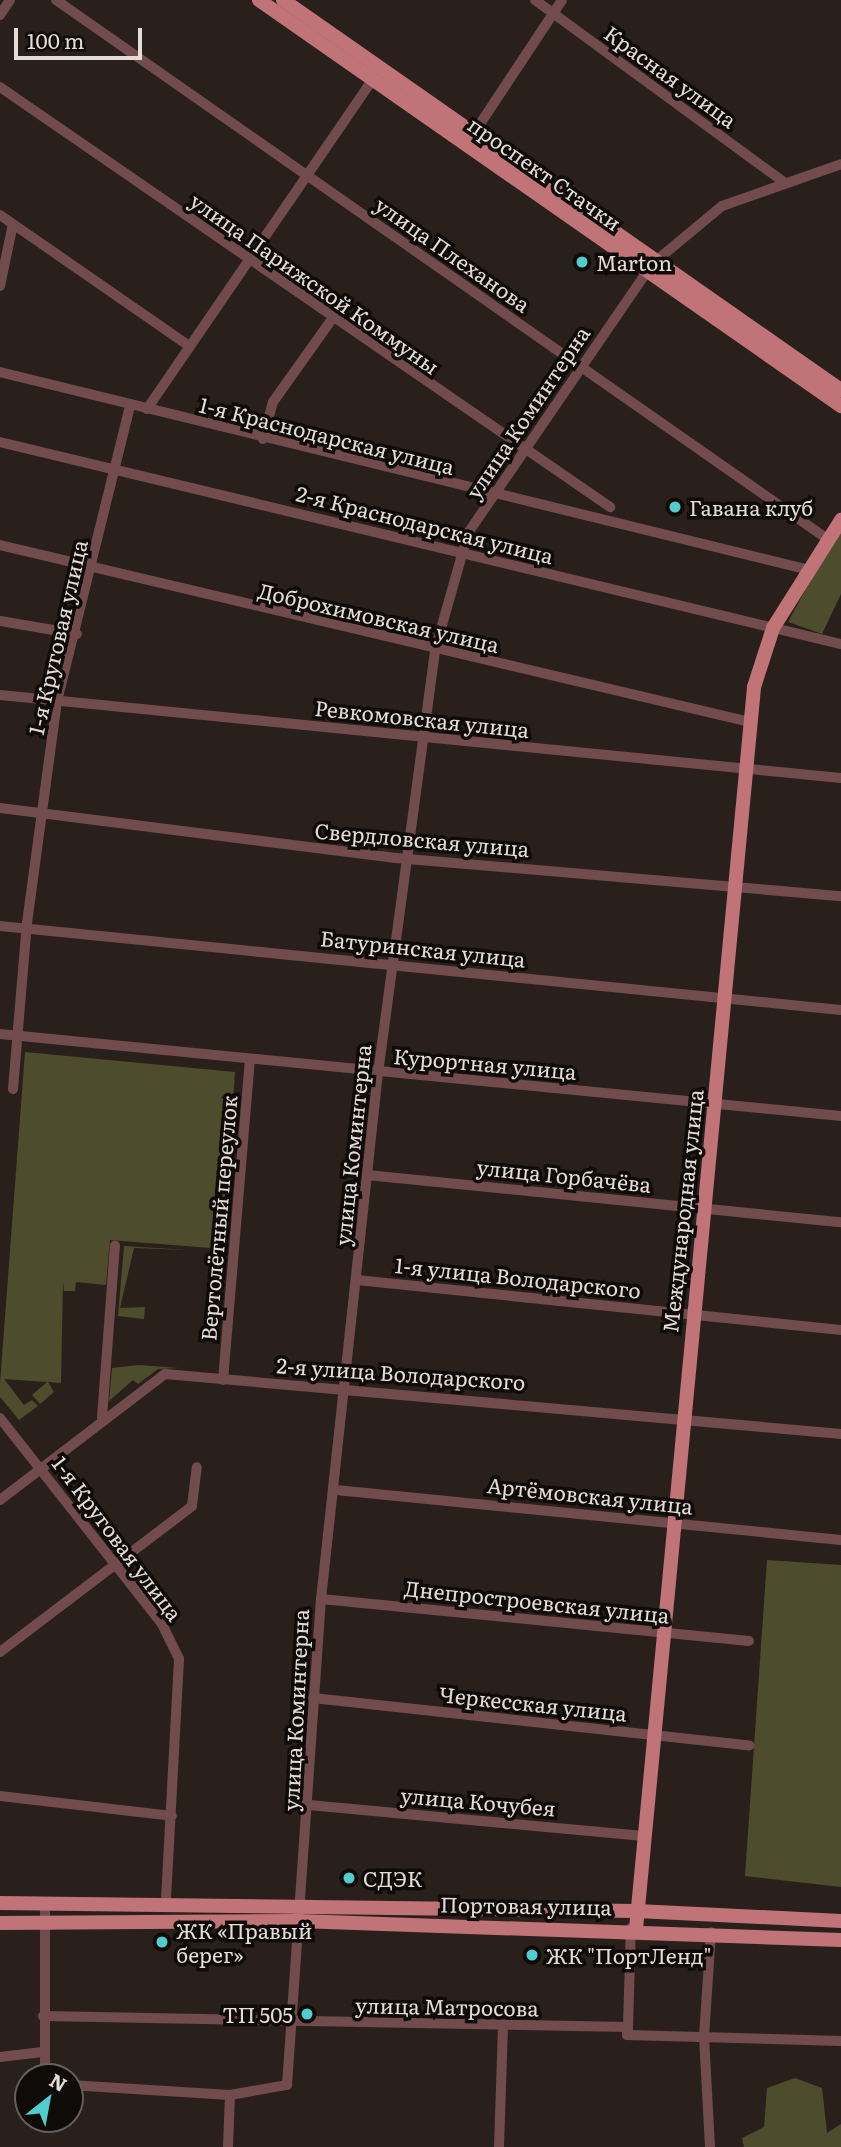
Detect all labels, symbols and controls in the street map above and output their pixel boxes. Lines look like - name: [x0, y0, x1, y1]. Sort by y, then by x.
- scale bar: [18, 14, 145, 58]
- street label: Красная улица: [600, 20, 742, 132]
- text: 100 m: [27, 24, 84, 55]
- street label: проспект Стачки: [464, 111, 626, 235]
- street label: улица Парижской Коммуны: [186, 187, 444, 379]
- street label: улица Плеханова: [371, 191, 535, 317]
- place label: Marton: [596, 249, 672, 275]
- marker: Marton: [574, 254, 590, 270]
- street label: улица Коминтерна: [460, 321, 594, 503]
- street label: 1-я Краснодарская улица: [197, 391, 457, 479]
- street label: 2-я Краснодарская улица: [294, 480, 556, 568]
- place label: Гавана клуб: [689, 494, 813, 520]
- marker: Гавана клуб: [667, 499, 683, 515]
- street label: 1-я Круговая улица: [22, 537, 92, 737]
- street label: Доброхимовская улица: [256, 577, 502, 657]
- street label: Ревкомовская улица: [314, 694, 530, 742]
- street label: Свердловская улица: [314, 817, 530, 861]
- street label: Батуринская улица: [319, 925, 527, 971]
- street label: Курортная улица: [392, 1042, 578, 1084]
- street label: улица Коминтерна: [329, 1043, 375, 1247]
- street label: Международная улица: [657, 1088, 707, 1334]
- street label: Вертолётный переулок: [195, 1094, 241, 1342]
- street label: улица Горбачёва: [476, 1153, 652, 1197]
- street label: 1-я улица Володарского: [394, 1252, 642, 1302]
- street label: 2-я улица Володарского: [276, 1352, 526, 1394]
- street label: 1-я Круговая улица: [48, 1451, 188, 1625]
- street label: Артёмовская улица: [486, 1472, 694, 1518]
- street label: Днепростроевская улица: [403, 1575, 671, 1627]
- street label: улица Коминтерна: [277, 1608, 313, 1812]
- street label: Черкесская улица: [438, 1681, 628, 1725]
- street label: улица Кочубея: [399, 1782, 557, 1820]
- place label: СДЭК: [363, 1865, 422, 1891]
- marker: СДЭК: [341, 1870, 357, 1886]
- street label: Портовая улица: [440, 1891, 612, 1919]
- place label: ЖК «Правый берег»: [176, 1917, 312, 1967]
- marker: ЖК «Правый берег»: [154, 1934, 170, 1950]
- place label: ЖК "ПортЛенд": [546, 1942, 712, 1968]
- marker: ЖК "ПортЛенд": [524, 1947, 540, 1963]
- street label: улица Матросова: [355, 1992, 539, 2020]
- place label: ТП 505: [222, 2001, 293, 2027]
- marker: ТП 505: [299, 2006, 315, 2022]
- north arrow: [14, 2063, 84, 2133]
- text: N: [45, 2066, 73, 2098]

